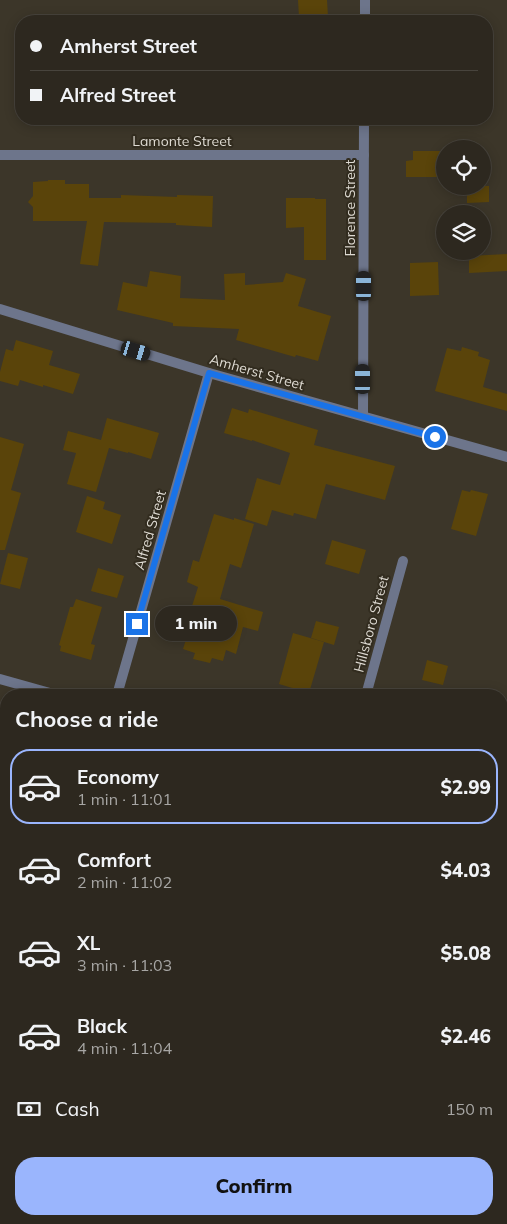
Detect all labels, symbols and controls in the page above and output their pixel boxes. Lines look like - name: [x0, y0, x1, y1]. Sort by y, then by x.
- text: Amherst Street: [60, 34, 197, 58]
- text: Alfred Street: [60, 83, 176, 107]
- street label: Lamonte Street: [132, 132, 232, 150]
- map controls: [436, 140, 491, 260]
- button: locate: [436, 140, 491, 195]
- street label: Florence Street: [341, 160, 359, 256]
- button: layers: [436, 205, 491, 260]
- car: [356, 271, 371, 301]
- car: [119, 339, 152, 363]
- street label: Amherst Street: [208, 350, 306, 394]
- car: [355, 364, 370, 394]
- route start: [424, 426, 446, 448]
- street label: Alfred Street: [130, 488, 170, 572]
- street label: Hillsboro Street: [349, 574, 393, 674]
- callout: 1 min: [154, 606, 237, 642]
- route end: [126, 613, 148, 635]
- text: 1 min: [175, 613, 217, 633]
- text: Choose a ride: [15, 705, 158, 733]
- icon: car: [17, 764, 62, 809]
- text: Economy: [77, 765, 159, 789]
- text: $2.99: [440, 775, 491, 799]
- text: 1 min · 11:01: [77, 789, 172, 809]
- icon: car: [17, 847, 62, 892]
- text: Comfort: [77, 848, 151, 872]
- text: $4.03: [440, 858, 491, 882]
- text: 2 min · 11:02: [77, 872, 172, 892]
- icon: car: [17, 930, 62, 975]
- text: XL: [77, 931, 100, 955]
- text: $5.08: [440, 941, 491, 965]
- text: 3 min · 11:03: [77, 955, 172, 975]
- icon: car: [17, 1013, 62, 1058]
- text: Black: [77, 1014, 127, 1038]
- text: $2.46: [440, 1024, 491, 1048]
- text: 4 min · 11:04: [77, 1038, 172, 1058]
- icon: cash: [15, 1095, 43, 1123]
- text: Cash: [55, 1097, 100, 1121]
- text: 150 m: [446, 1099, 493, 1119]
- button: Confirm: [15, 1157, 493, 1215]

